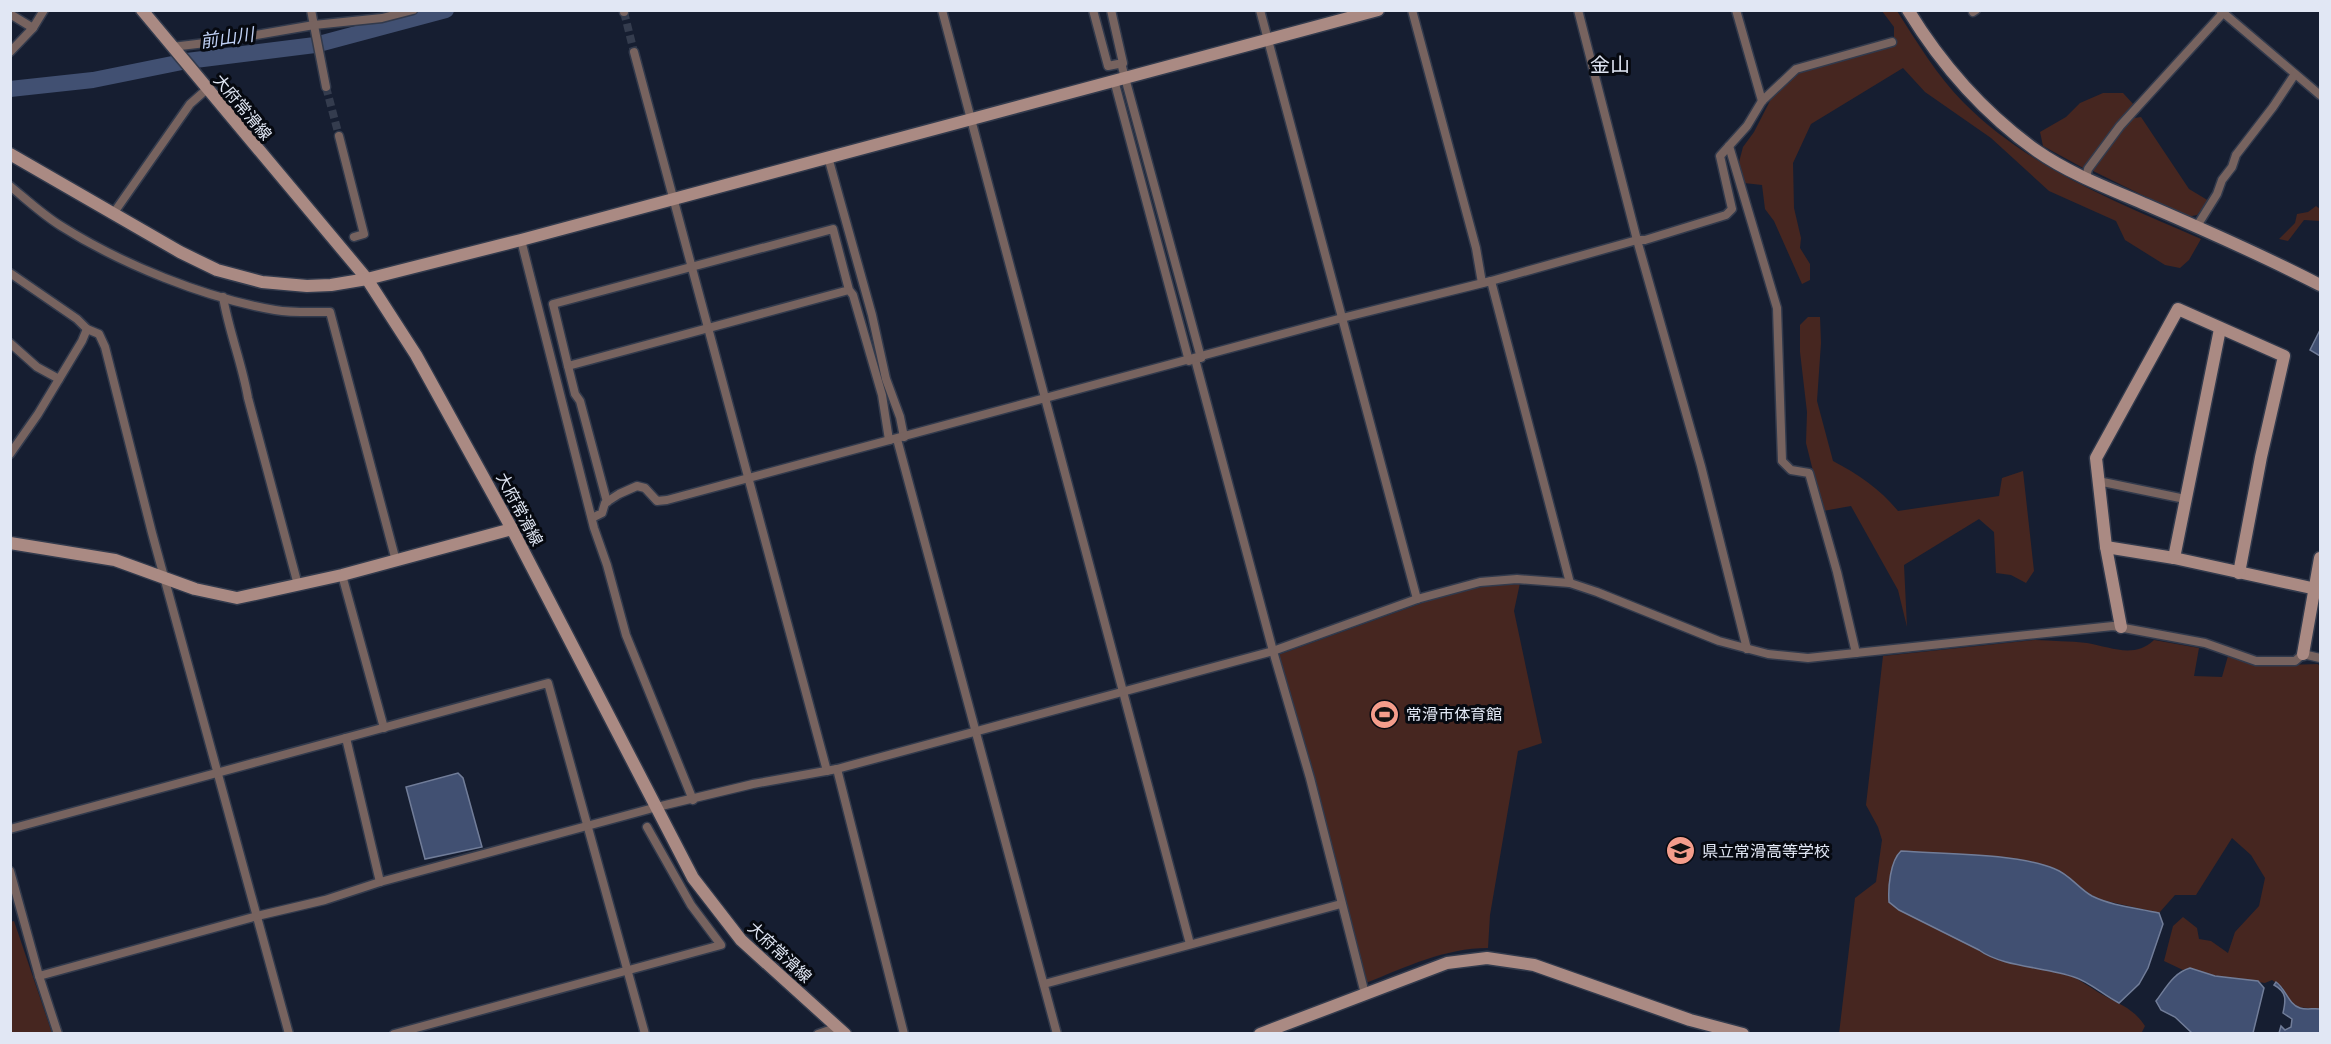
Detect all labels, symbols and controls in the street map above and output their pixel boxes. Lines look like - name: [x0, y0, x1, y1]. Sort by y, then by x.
- water label: 前山川: [198, 21, 257, 53]
- district label: 金山: [1590, 51, 1630, 78]
- street label: 大府常滑線: [209, 69, 277, 145]
- street label: 大府常滑線: [492, 469, 548, 549]
- sports icon: 常滑市体育館: [1369, 698, 1401, 730]
- place label: 常滑市体育館: [1406, 703, 1502, 725]
- school or university icon: 県立常滑高等学校: [1665, 835, 1697, 867]
- place label: 県立常滑高等学校: [1702, 840, 1830, 862]
- street label: 大府常滑線: [743, 917, 817, 987]

